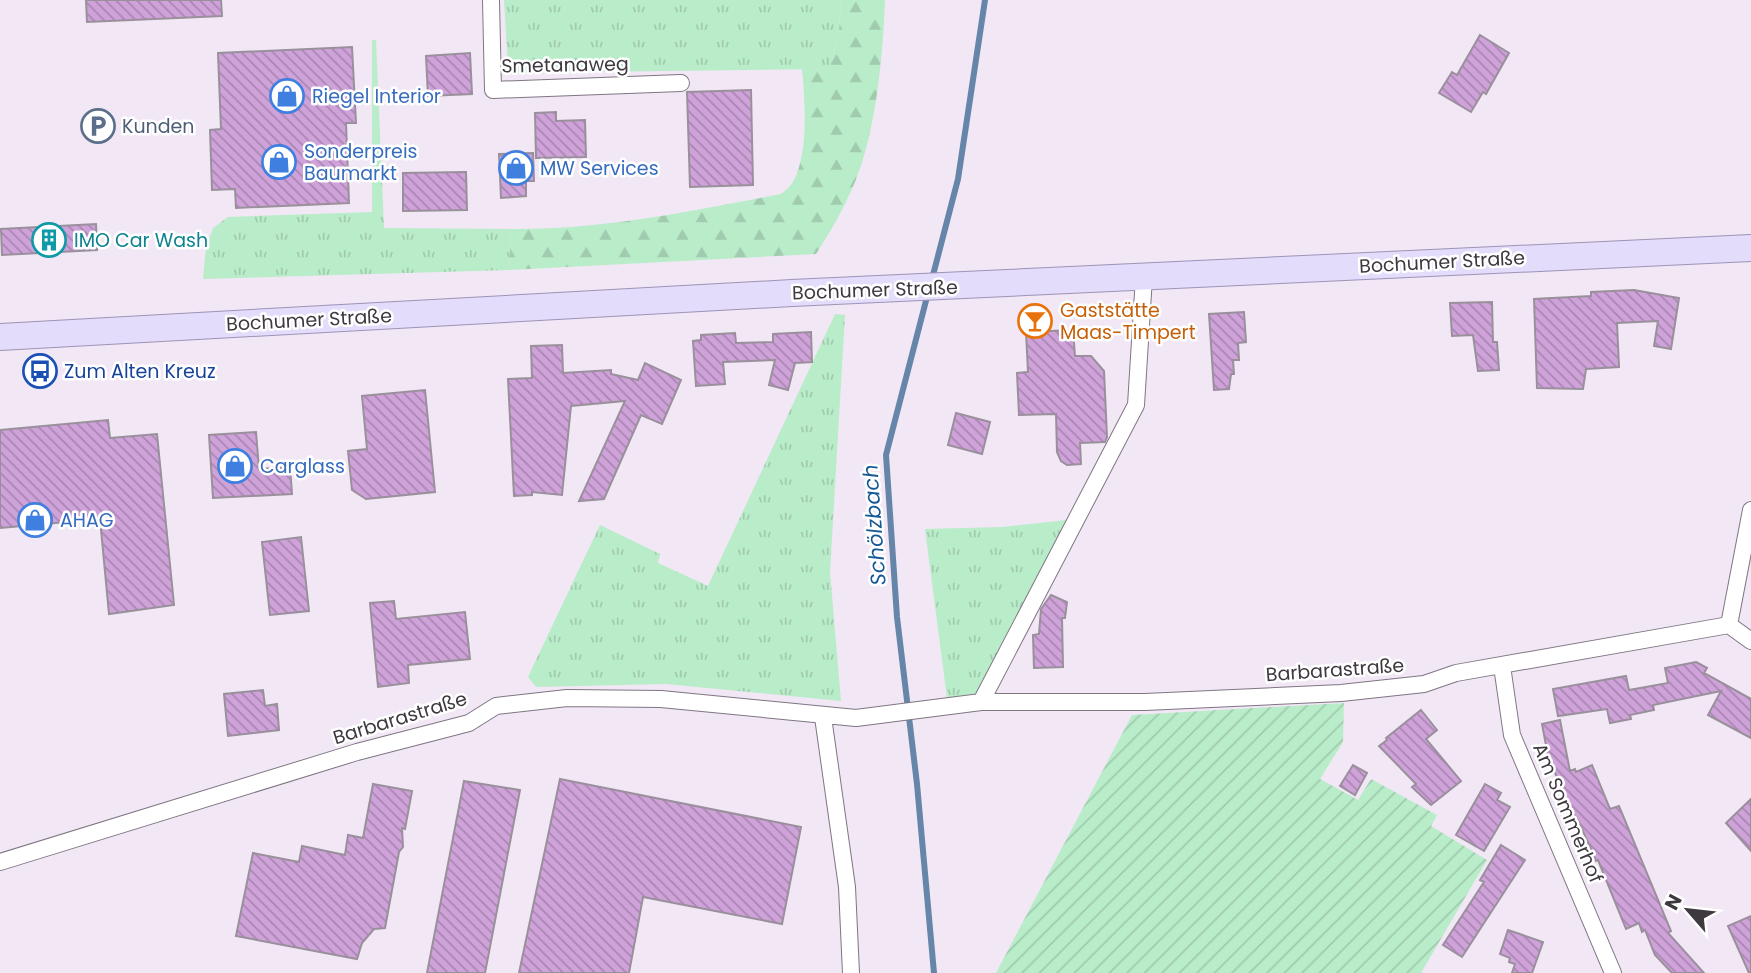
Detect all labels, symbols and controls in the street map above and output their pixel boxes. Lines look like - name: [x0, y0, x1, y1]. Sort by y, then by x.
- street label: Smetanaweg: [501, 50, 629, 80]
- shop icon: Riegel Interior: [268, 77, 306, 115]
- place label: Riegel Interior: [312, 83, 441, 110]
- parking icon: Kunden: [79, 107, 117, 145]
- place label: Kunden: [122, 113, 195, 140]
- place label: Sonderpreis Baumarkt: [304, 138, 418, 187]
- shop icon: Sonderpreis Baumarkt: [260, 143, 298, 181]
- shop icon: MW Services: [497, 149, 535, 187]
- place label: MW Services: [540, 155, 659, 182]
- building icon: IMO Car Wash: [30, 221, 68, 259]
- place label: IMO Car Wash: [74, 227, 208, 254]
- street label: Bochumer Straße: [1358, 244, 1526, 280]
- street label: Bochumer Straße: [792, 274, 958, 306]
- place label: Gaststätte Maas-Timpert: [1060, 297, 1196, 346]
- street label: Bochumer Straße: [225, 302, 393, 338]
- bar icon: Gaststätte Maas-Timpert: [1016, 302, 1054, 340]
- bus stop icon: Zum Alten Kreuz: [21, 352, 59, 390]
- place label: Zum Alten Kreuz: [64, 358, 216, 385]
- shop icon: Carglass: [216, 447, 254, 485]
- place label: Carglass: [260, 453, 345, 480]
- water label: Schölzbach: [855, 464, 893, 586]
- shop icon: AHAG: [16, 501, 54, 539]
- place label: AHAG: [60, 507, 114, 534]
- street label: Barbarastraße: [1265, 652, 1405, 688]
- street label: Barbarastraße: [330, 685, 470, 751]
- street label: Am Sommerhof: [1526, 739, 1610, 887]
- north arrow: [1653, 875, 1723, 945]
- text: N: [1658, 890, 1689, 915]

